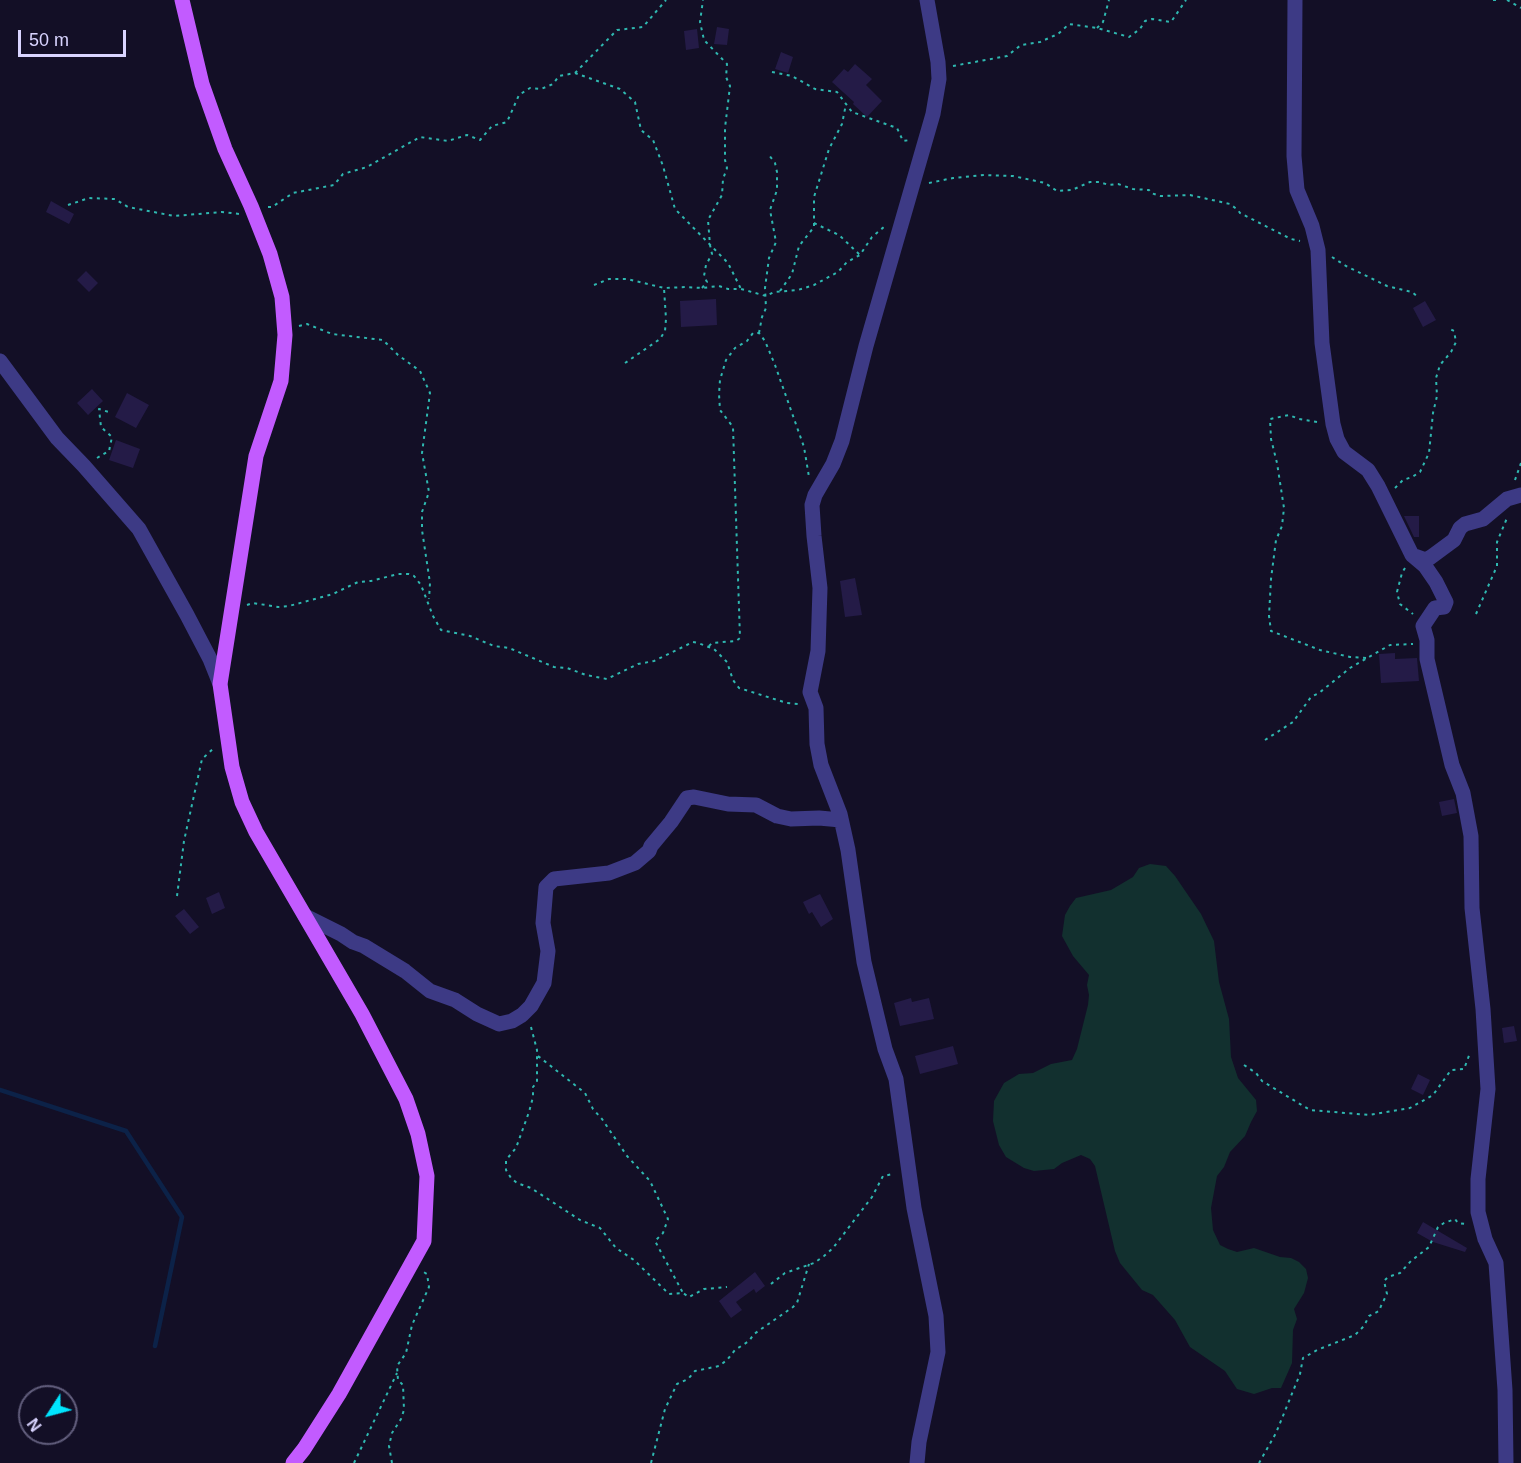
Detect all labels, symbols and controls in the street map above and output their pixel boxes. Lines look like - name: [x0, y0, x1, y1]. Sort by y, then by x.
- scale bar: [21, 18, 129, 56]
- text: 50 m: [29, 30, 69, 50]
- north arrow: [18, 1385, 78, 1445]
- text: N: [24, 1415, 45, 1434]

